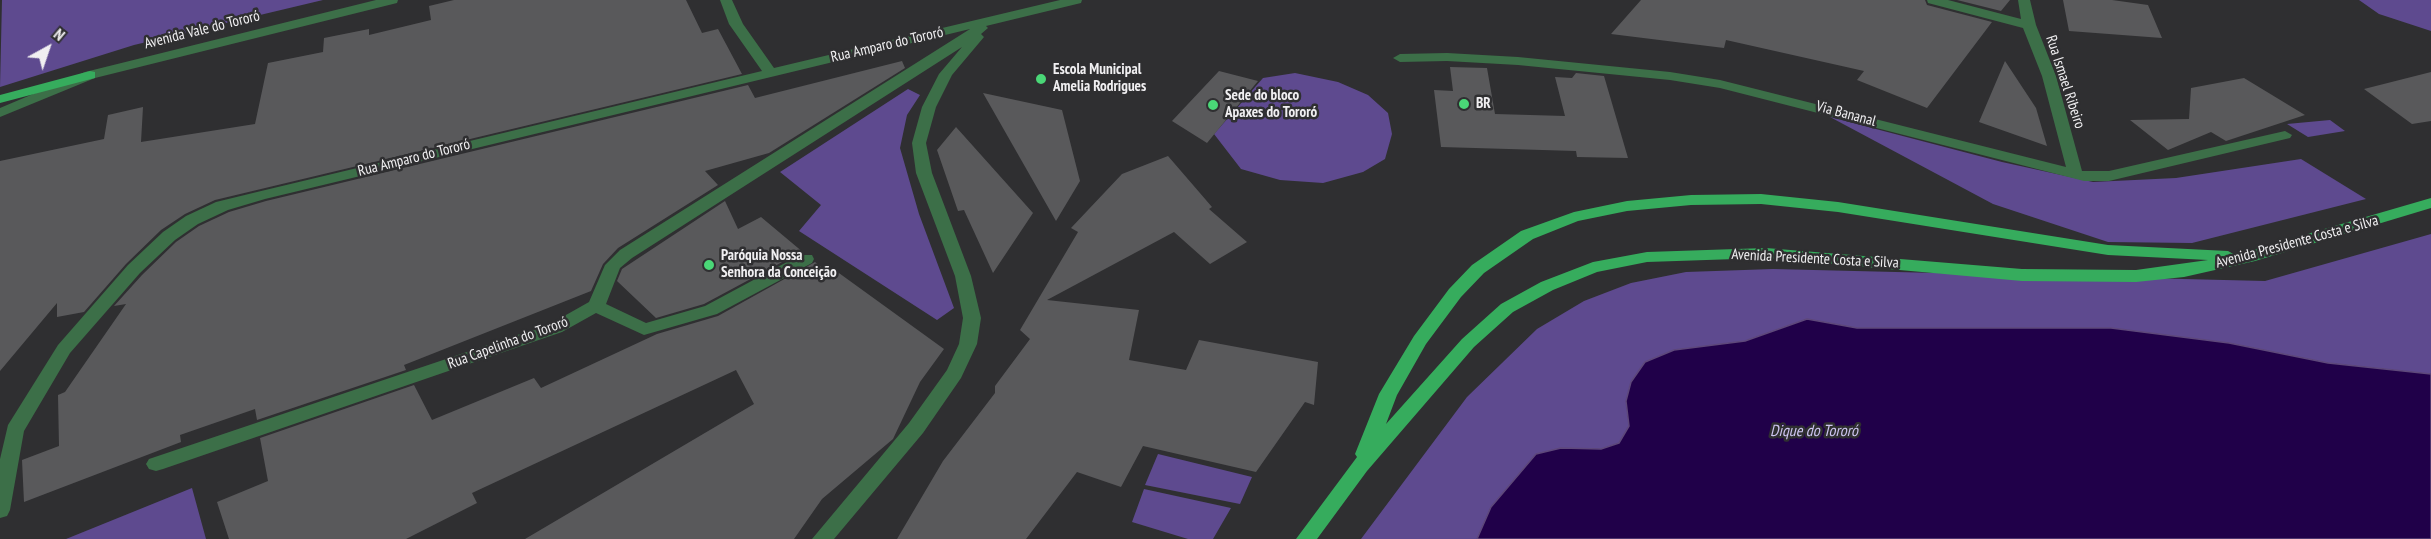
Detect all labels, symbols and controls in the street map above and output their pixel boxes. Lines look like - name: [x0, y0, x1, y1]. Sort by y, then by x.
- street label: Avenida Vale do Tororó: [142, 7, 262, 53]
- north arrow: [18, 18, 78, 78]
- street label: Rua Amparo do Tororó: [829, 23, 945, 67]
- text: N: [50, 24, 69, 45]
- street label: Rua Ismael Ribeiro: [2041, 33, 2089, 131]
- place label: Escola Municipal Amelia Rodrigues: [1053, 61, 1146, 96]
- marker: Escola Municipal Amelia Rodrigues: [1034, 72, 1048, 86]
- place label: Sede do bloco Apaxes do Tororó: [1225, 87, 1317, 122]
- place label: BR: [1476, 95, 1491, 113]
- marker: BR: [1457, 97, 1471, 111]
- street label: Via Bananal: [1814, 97, 1878, 131]
- marker: Sede do bloco Apaxes do Tororó: [1206, 98, 1220, 112]
- street label: Rua Amparo do Tororó: [356, 135, 472, 181]
- street label: Avenida Presidente Costa e Silva: [2214, 212, 2380, 272]
- street label: Avenida Presidente Costa e Silva: [1731, 246, 1899, 272]
- place label: Paróquia Nossa Senhora da Conceição: [721, 247, 837, 282]
- marker: Paróquia Nossa Senhora da Conceição: [702, 258, 716, 272]
- street label: Rua Capelinha do Tororó: [446, 313, 570, 373]
- water label: Dique do Tororó: [1770, 421, 1858, 441]

